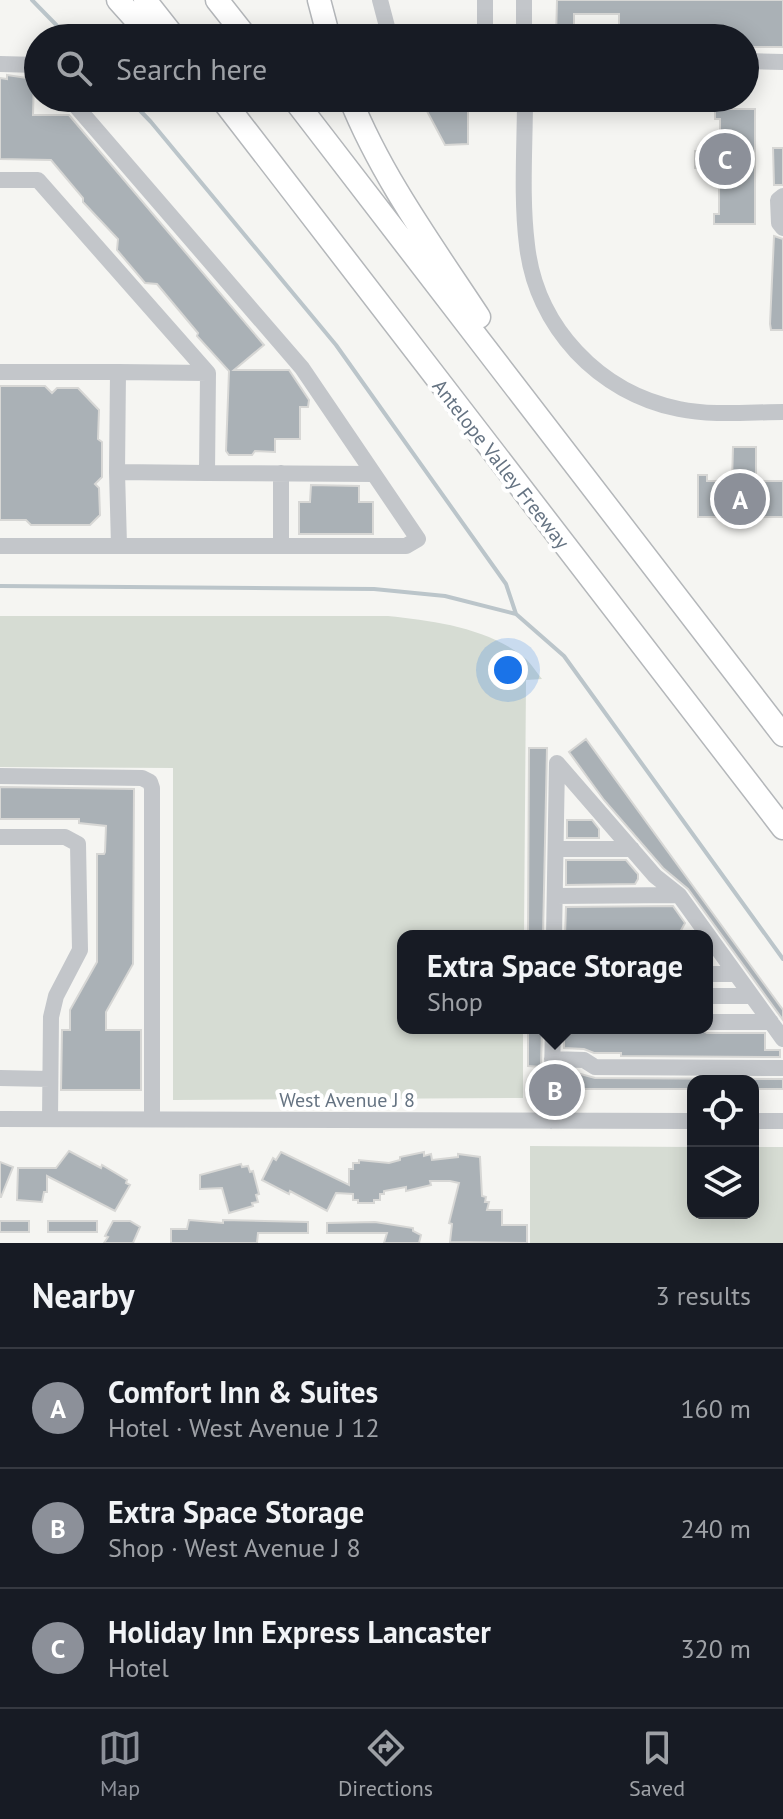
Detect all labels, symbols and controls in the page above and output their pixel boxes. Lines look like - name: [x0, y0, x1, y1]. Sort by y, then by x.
- search box: [24, 24, 759, 112]
- icon: search: [52, 46, 96, 90]
- text: Search here: [116, 49, 267, 88]
- pin: C: [699, 129, 751, 189]
- street label: Antelope Valley Freeway: [427, 374, 576, 555]
- pin: A: [714, 469, 766, 529]
- your location: [488, 650, 528, 690]
- popup: [397, 930, 713, 1034]
- text: Extra Space Storage: [427, 946, 683, 985]
- text: Shop: [427, 985, 483, 1018]
- pin: B: [529, 1060, 581, 1120]
- map controls: [687, 1075, 759, 1219]
- button: locate: [687, 1075, 759, 1147]
- street label: West Avenue J 8: [279, 1087, 415, 1113]
- button: layers: [687, 1147, 759, 1219]
- text: Nearby: [32, 1273, 134, 1317]
- text: 3 results: [656, 1279, 751, 1312]
- text: Comfort Inn & Suites: [108, 1372, 378, 1411]
- text: A: [50, 1392, 66, 1425]
- text: 160 m: [680, 1392, 751, 1425]
- text: Hotel · West Avenue J 12: [108, 1411, 380, 1444]
- text: Extra Space Storage: [108, 1492, 364, 1531]
- text: B: [50, 1512, 66, 1545]
- text: 240 m: [680, 1512, 751, 1545]
- text: Shop · West Avenue J 8: [108, 1531, 361, 1564]
- text: Holiday Inn Express Lancaster: [108, 1612, 491, 1651]
- text: C: [51, 1632, 65, 1665]
- text: 320 m: [680, 1632, 751, 1665]
- text: Hotel: [108, 1651, 169, 1684]
- tab: Map: [98, 1726, 142, 1802]
- tab: Directions: [338, 1726, 433, 1802]
- tab: Saved: [629, 1726, 685, 1802]

